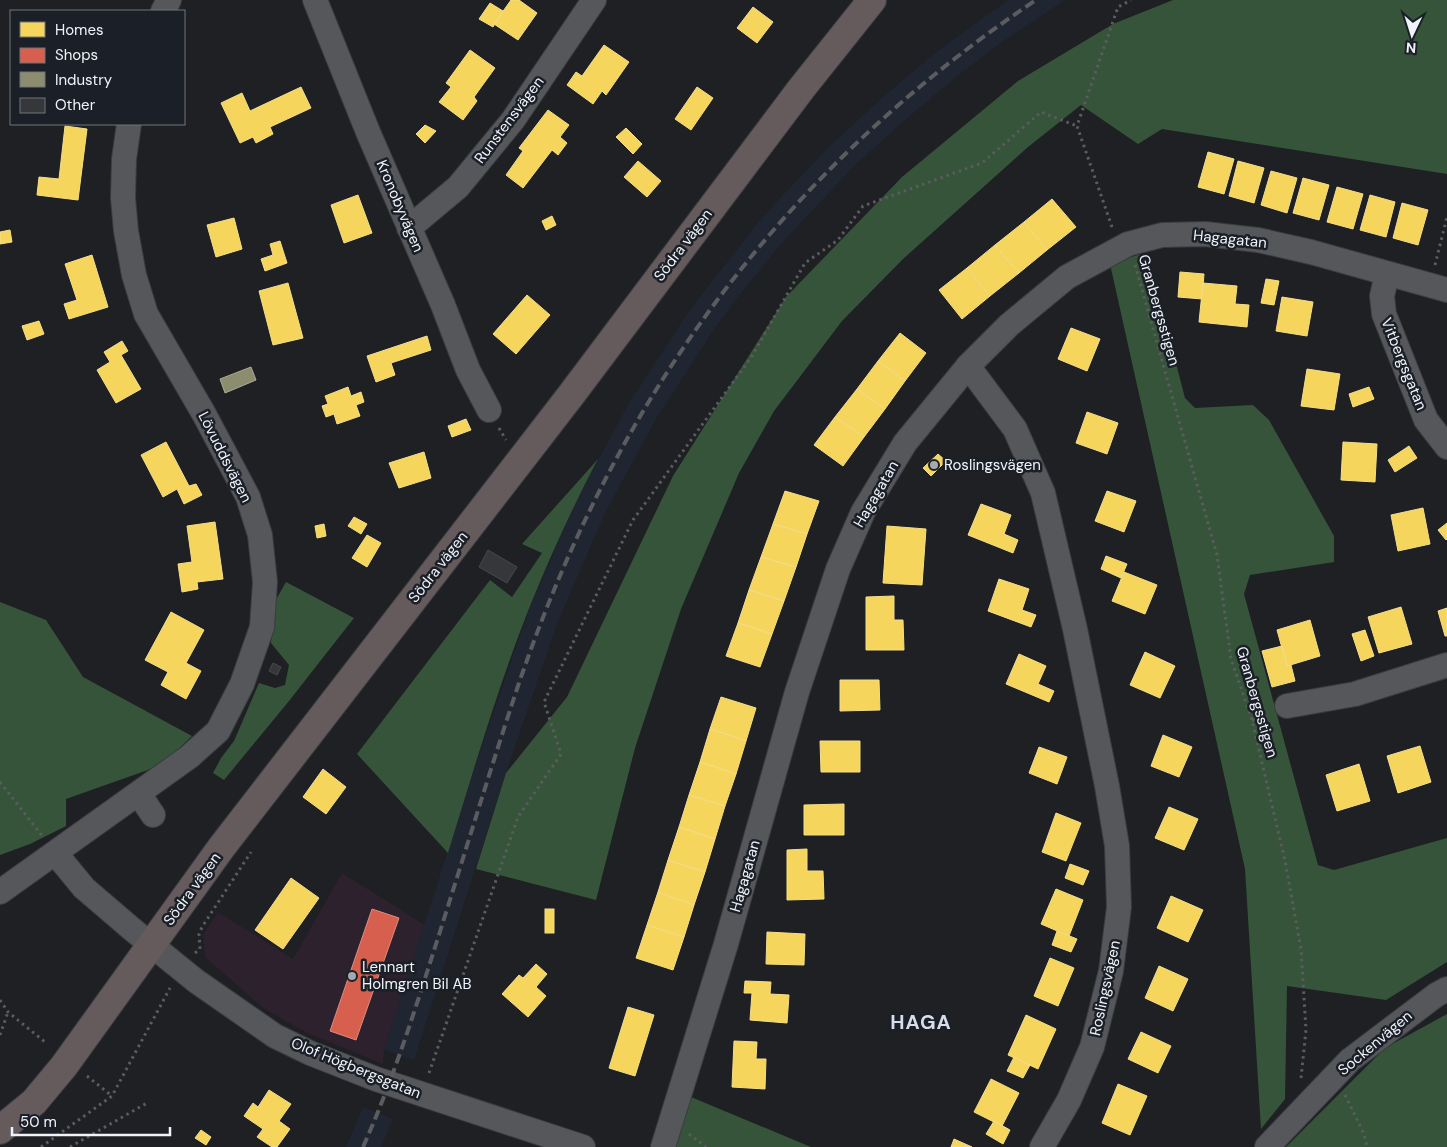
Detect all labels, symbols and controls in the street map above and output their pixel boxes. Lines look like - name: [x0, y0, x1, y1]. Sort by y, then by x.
- legend: [10, 10, 185, 125]
- north arrow: [1387, 10, 1437, 60]
- text: Homes: [55, 20, 104, 40]
- text: N: [1405, 39, 1417, 57]
- text: Shops: [55, 45, 98, 65]
- text: Industry: [55, 70, 113, 90]
- street label: Runstensvägen: [470, 72, 548, 168]
- text: Other: [55, 95, 96, 115]
- street label: Kronobyvägen: [372, 157, 428, 255]
- street label: Södra vägen: [649, 205, 717, 285]
- street label: Hagagatan: [1192, 225, 1268, 253]
- street label: Granbergsstigen: [1134, 252, 1184, 368]
- street label: Vitbergsgatan: [1376, 315, 1432, 413]
- street label: Lövuddsvägen: [194, 408, 256, 506]
- place label: Roslingsvägen: [944, 455, 1041, 475]
- street label: Hagagatan: [849, 457, 903, 531]
- marker: Roslingsvägen: [928, 459, 940, 471]
- street label: Södra vägen: [404, 527, 472, 607]
- street label: Granbergsstigen: [1232, 644, 1282, 760]
- street label: Hagagatan: [725, 838, 765, 914]
- street label: Södra vägen: [159, 848, 225, 930]
- street label: Roslingsvägen: [1085, 939, 1125, 1037]
- place label: Lennart Holmgren Bil AB: [362, 957, 472, 994]
- marker: Lennart Holmgren Bil AB: [346, 970, 358, 982]
- street label: Sockenvägen: [1334, 1006, 1416, 1080]
- district label: HAGA: [890, 1009, 952, 1035]
- street label: Olof Högbergsgatan: [288, 1033, 424, 1103]
- scale bar: [12, 1104, 170, 1136]
- text: 50 m: [20, 1112, 57, 1132]

